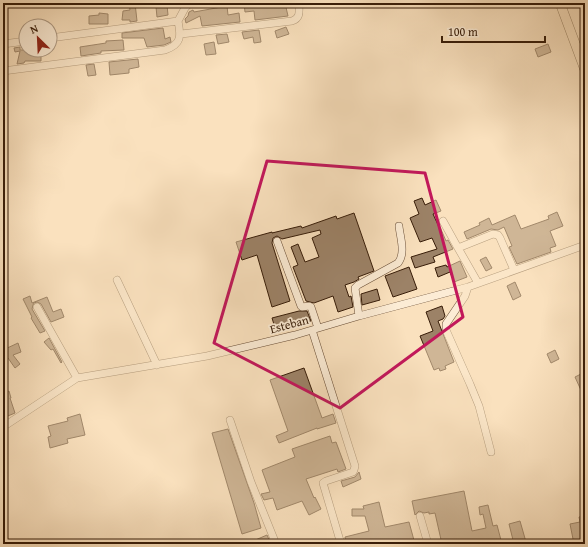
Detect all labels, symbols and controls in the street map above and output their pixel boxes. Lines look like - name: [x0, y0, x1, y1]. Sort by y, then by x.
- north arrow: [18, 18, 58, 58]
- scale bar: [442, 18, 545, 44]
- text: N: [27, 20, 41, 38]
- text: 100 m: [448, 23, 478, 40]
- street label: Esteban: [268, 311, 310, 337]

